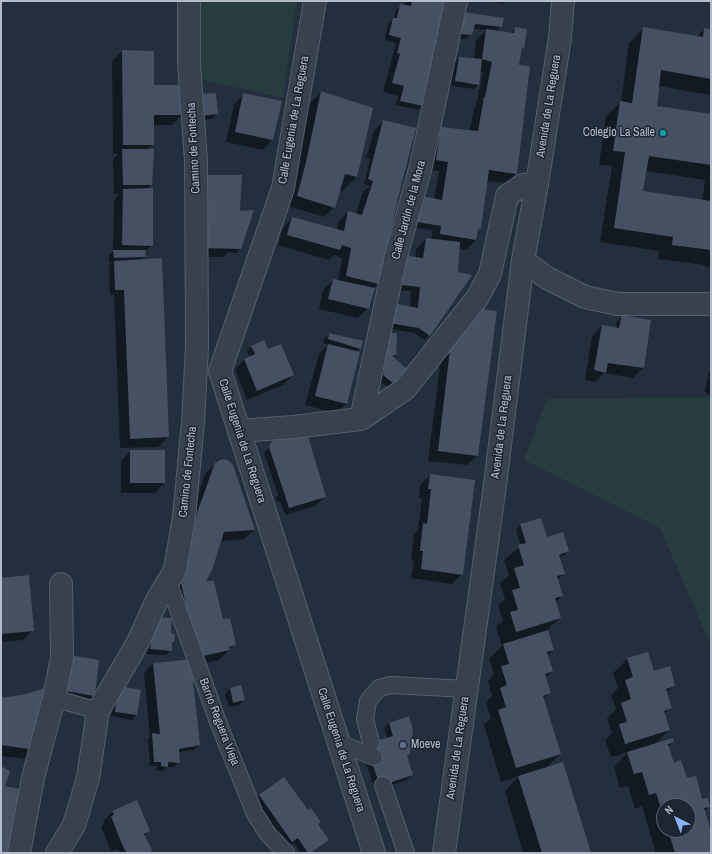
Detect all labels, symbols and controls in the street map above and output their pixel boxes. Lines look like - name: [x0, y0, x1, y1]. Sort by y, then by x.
- street label: Avenida de La Reguera: [534, 54, 564, 158]
- street label: Calle Eugenia de La Reguera: [276, 55, 312, 185]
- street label: Camino de Fontecha: [184, 102, 204, 194]
- place label: Colegio La Salle: [583, 126, 655, 140]
- marker: Colegio La Salle: [658, 128, 668, 138]
- street label: Calle Jardín de la Mora: [389, 159, 429, 261]
- street label: Avenida de La Reguera: [489, 375, 515, 479]
- street label: Calle Eugenia de La Reguera: [215, 377, 269, 505]
- street label: Camino de Fontecha: [176, 426, 200, 518]
- street label: Barrio Reguera Vieja: [196, 676, 242, 768]
- street label: Calle Eugenia de La Reguera: [314, 686, 368, 814]
- street label: Avenida de La Reguera: [444, 696, 472, 800]
- place label: Moeve: [411, 738, 441, 752]
- marker: Moeve: [398, 740, 408, 750]
- north arrow: [656, 798, 696, 838]
- text: N: [662, 802, 676, 817]

